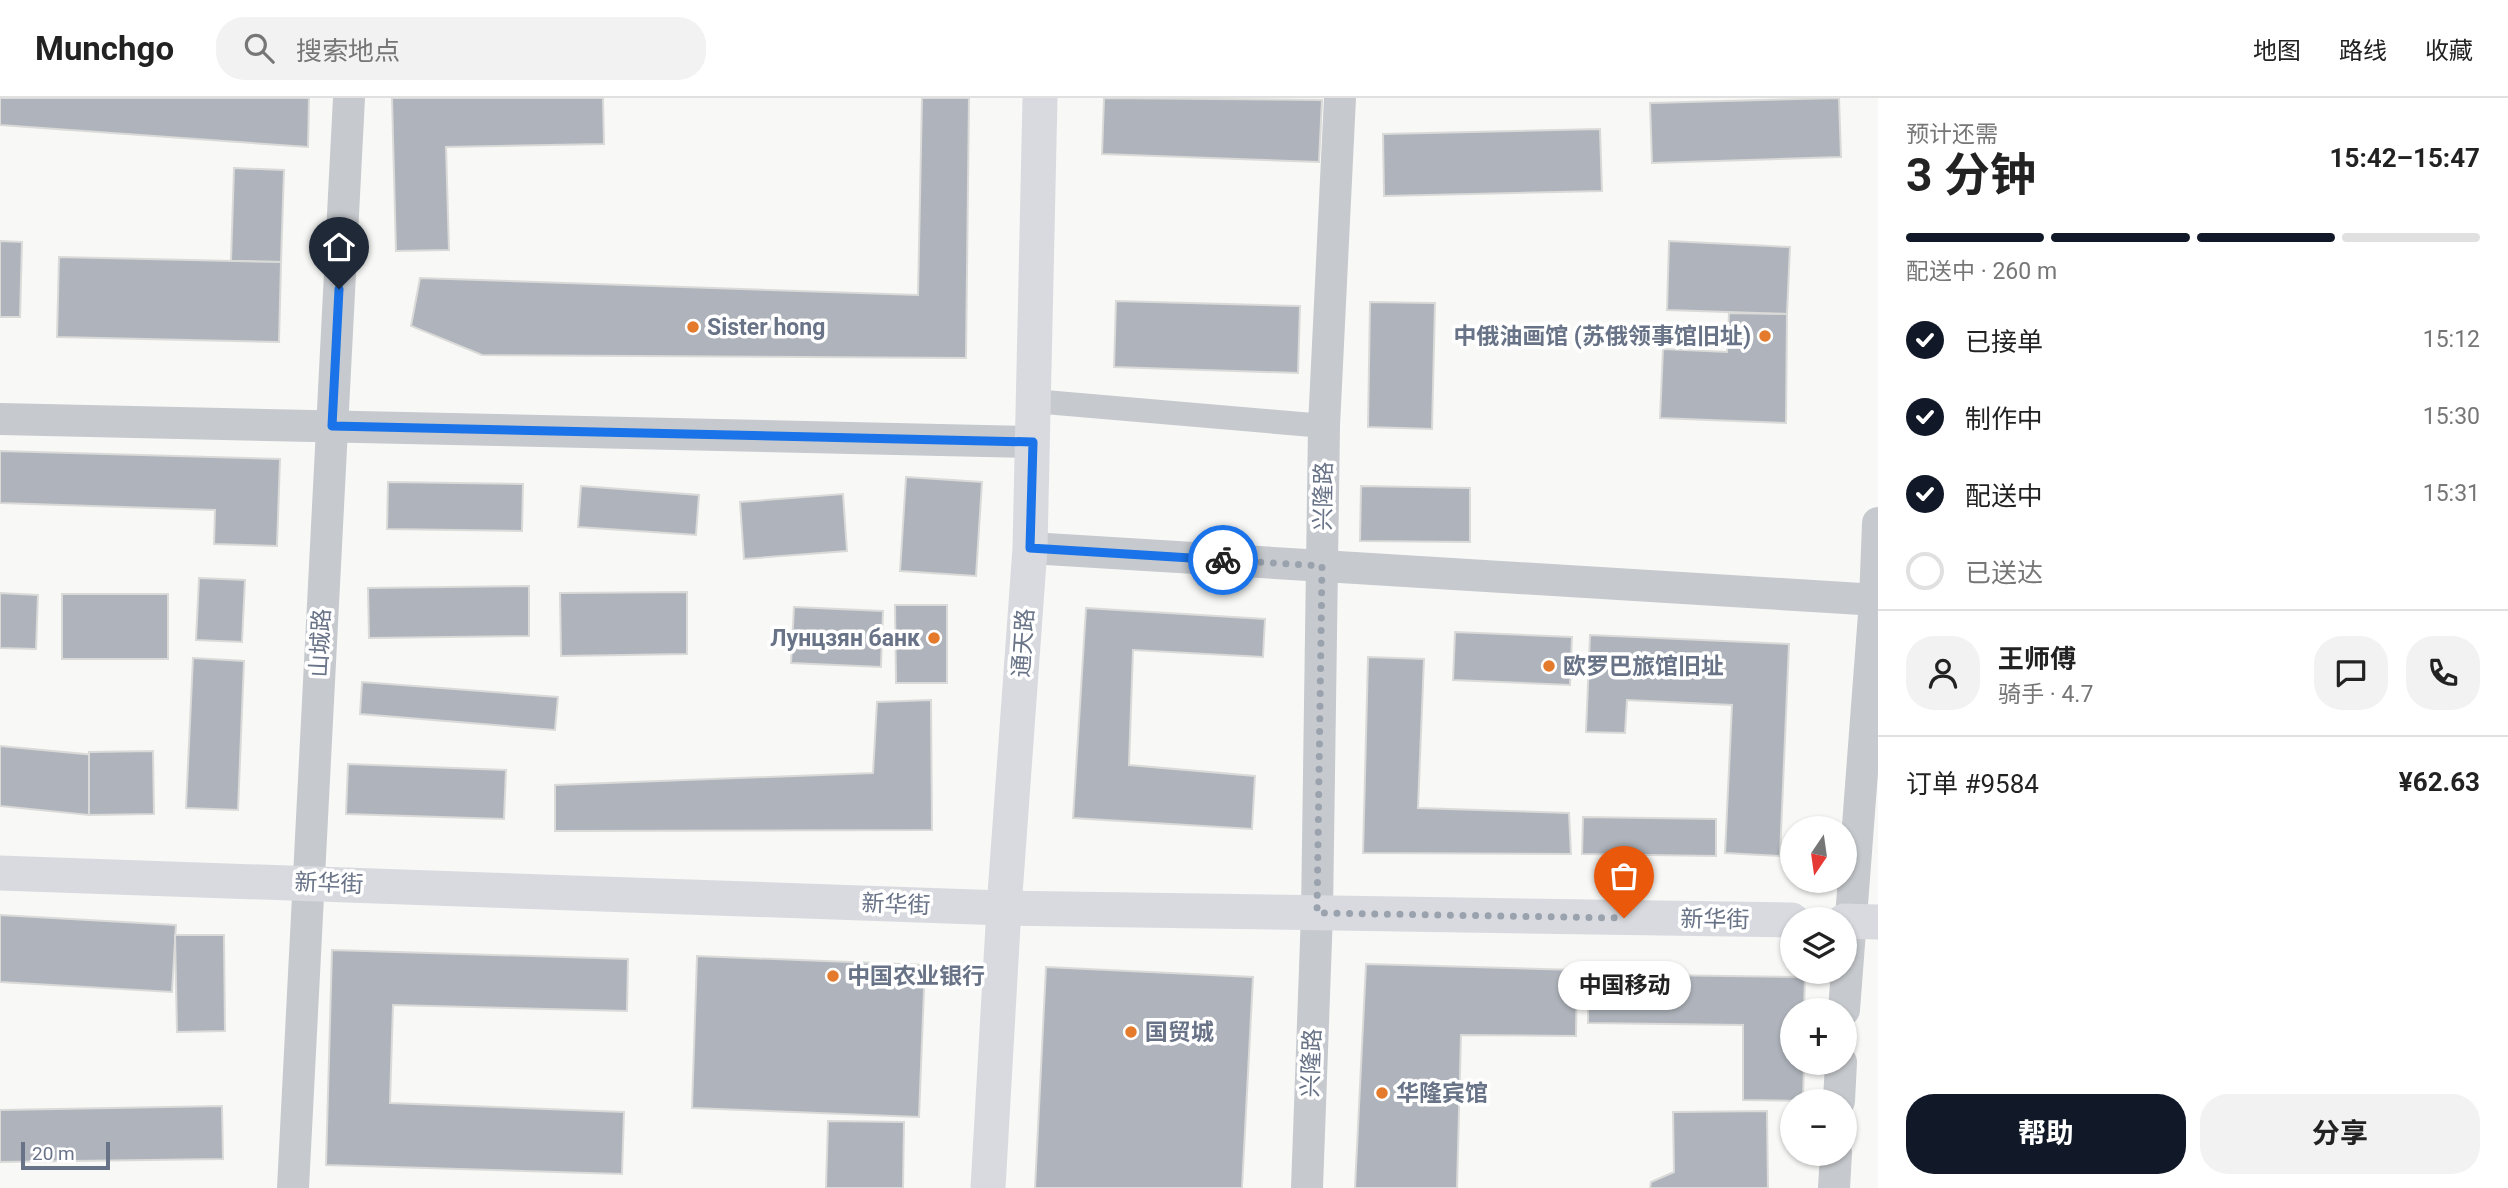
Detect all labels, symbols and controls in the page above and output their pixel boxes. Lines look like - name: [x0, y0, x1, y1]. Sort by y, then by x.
- search box: [216, 17, 706, 80]
- text: Munchgo: [35, 29, 174, 68]
- icon: search: [240, 29, 278, 67]
- text: 搜索地点: [296, 36, 400, 66]
- text: 地图: [2253, 37, 2301, 65]
- text: 路线: [2339, 37, 2387, 65]
- text: 收藏: [2425, 37, 2473, 65]
- text: 预计还需: [1906, 121, 1998, 148]
- text: 15:42–15:47: [2330, 143, 2480, 173]
- text: 3 分钟: [1906, 148, 2036, 202]
- pin: [309, 217, 369, 289]
- icon: home: [320, 228, 358, 266]
- text: 配送中 · 260 m: [1906, 258, 2057, 285]
- place label: Sister hong: [707, 314, 825, 341]
- marker: Sister hong: [685, 319, 701, 335]
- icon: check: [1906, 321, 1944, 359]
- place label: 中俄油画馆 (苏俄领事馆旧址): [1453, 323, 1751, 350]
- text: 15:12: [2423, 326, 2480, 353]
- text: 已接单: [1965, 327, 2043, 357]
- marker: 中俄油画馆 (苏俄领事馆旧址): [1757, 328, 1773, 344]
- icon: check: [1906, 398, 1944, 436]
- text: 15:30: [2423, 403, 2480, 430]
- text: 制作中: [1965, 404, 2043, 434]
- street label: 兴隆路: [1309, 461, 1338, 531]
- icon: check: [1906, 475, 1944, 513]
- text: 15:31: [2423, 480, 2480, 507]
- text: 配送中: [1965, 481, 2043, 511]
- courier: [1188, 525, 1258, 595]
- icon: bike: [1204, 541, 1242, 579]
- text: 已送达: [1965, 558, 2043, 588]
- street label: 山城路: [305, 608, 336, 678]
- street label: 通天路: [1008, 608, 1039, 678]
- place label: Лунцзян банк: [770, 625, 920, 652]
- marker: Лунцзян банк: [926, 630, 942, 646]
- button: person: [1906, 636, 1980, 710]
- button: chat: [2314, 636, 2388, 710]
- button: phone: [2406, 636, 2480, 710]
- text: 王师傅: [1998, 644, 2076, 674]
- place label: 欧罗巴旅馆旧址: [1563, 653, 1724, 680]
- marker: 欧罗巴旅馆旧址: [1541, 658, 1557, 674]
- text: 骑手 · 4.7: [1998, 681, 2093, 708]
- text: ¥62.63: [2399, 767, 2480, 797]
- text: 订单 #9584: [1906, 769, 2039, 799]
- north arrow: [1780, 816, 1857, 892]
- map controls: [1780, 816, 1857, 1166]
- pin: [1594, 846, 1654, 918]
- icon: bag: [1605, 857, 1643, 895]
- street label: 新华街: [294, 869, 364, 898]
- street label: 新华街: [861, 890, 931, 919]
- street label: 新华街: [1680, 905, 1750, 934]
- button: layers: [1780, 907, 1857, 984]
- callout: 中国移动: [1558, 960, 1690, 1009]
- place label: 中国农业银行: [847, 963, 985, 990]
- marker: 中国农业银行: [825, 968, 841, 984]
- text: 中国移动: [1579, 972, 1671, 999]
- button: +: [1780, 998, 1857, 1075]
- place label: 国贸城: [1145, 1019, 1214, 1046]
- marker: 国贸城: [1123, 1024, 1139, 1040]
- street label: 兴隆路: [1297, 1028, 1326, 1098]
- place label: 华隆宾馆: [1396, 1080, 1488, 1107]
- marker: 华隆宾馆: [1374, 1085, 1390, 1101]
- button: −: [1780, 1089, 1857, 1166]
- button: 帮助: [1906, 1094, 2186, 1174]
- button: 分享: [2200, 1094, 2480, 1174]
- scale bar: [21, 1139, 110, 1171]
- text: 20 m: [32, 1142, 75, 1165]

